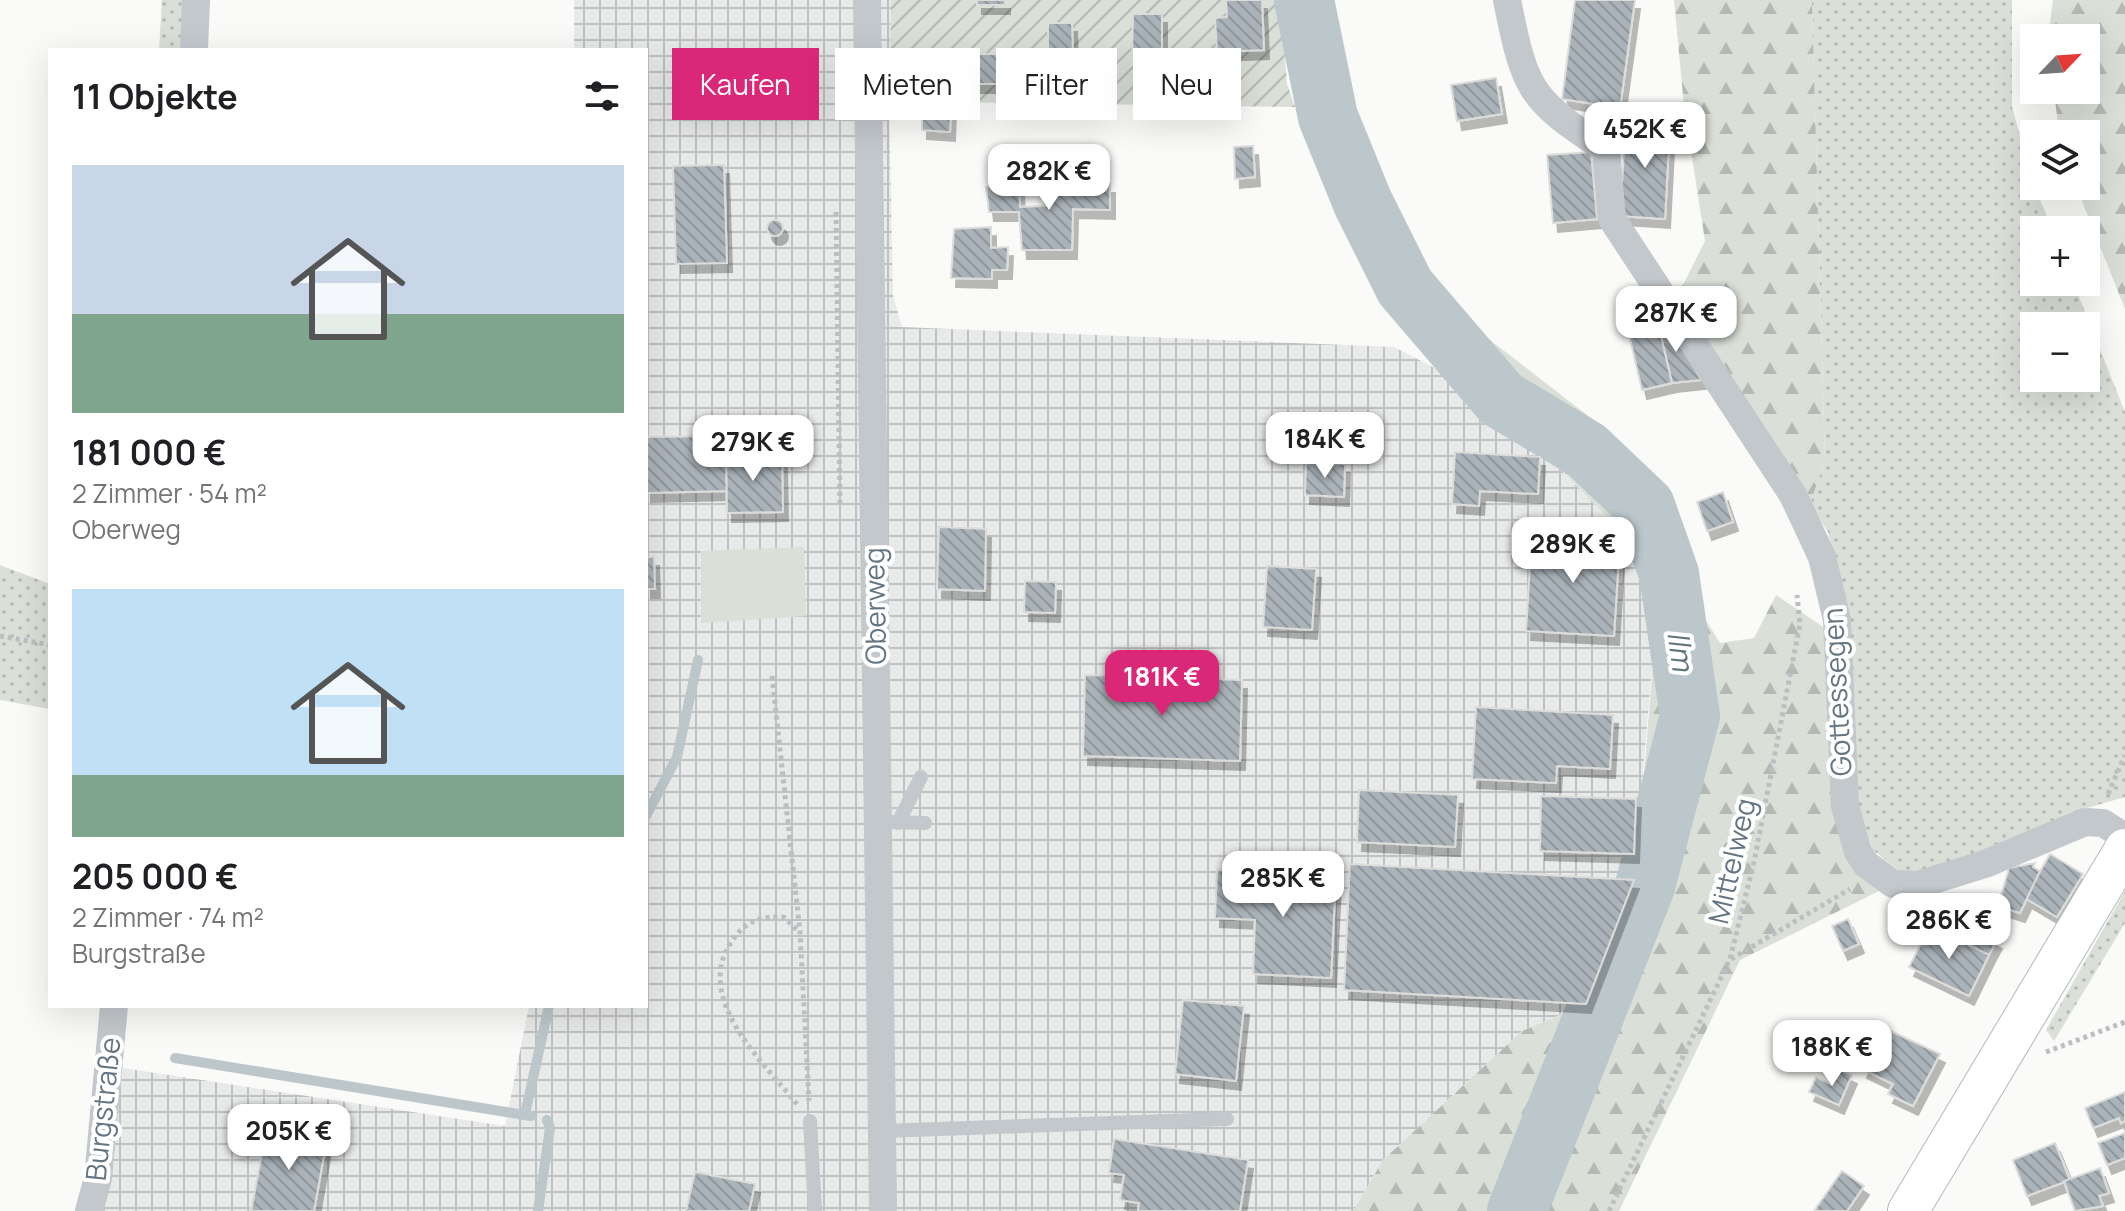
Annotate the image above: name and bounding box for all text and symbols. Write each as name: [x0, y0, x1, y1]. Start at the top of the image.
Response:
north arrow: [2020, 24, 2100, 104]
map controls: [2020, 24, 2100, 392]
chip: Kaufen: [672, 48, 819, 120]
chip: Mieten: [835, 48, 980, 120]
chip: Filter: [996, 48, 1117, 120]
chip: Neu: [1133, 48, 1241, 120]
text: 11 Objekte: [72, 73, 238, 119]
icon: filters: [580, 74, 624, 118]
pin: 452K €: [1580, 102, 1710, 170]
text: 452K €: [1602, 110, 1688, 146]
button: layers: [2020, 120, 2100, 200]
pin: 282K €: [984, 144, 1114, 212]
text: 282K €: [1006, 152, 1092, 188]
button: +: [2020, 216, 2100, 296]
icon: home: [276, 217, 420, 361]
pin: 287K €: [1611, 286, 1741, 354]
text: 287K €: [1634, 294, 1718, 330]
button: −: [2020, 312, 2100, 392]
pin: 184K €: [1260, 412, 1390, 480]
pin: 279K €: [688, 415, 818, 483]
text: 184K €: [1284, 420, 1366, 456]
text: 279K €: [711, 423, 795, 459]
text: 181 000 €: [72, 429, 227, 475]
text: 2 Zimmer · 54 m²: [72, 475, 267, 511]
text: Oberweg: [72, 511, 181, 547]
pin: 289K €: [1508, 517, 1638, 585]
text: 289K €: [1530, 525, 1616, 561]
street label: Oberweg: [854, 547, 894, 665]
street label: Gottessegen: [1813, 607, 1859, 777]
water label: Ilm: [1658, 628, 1705, 676]
icon: home: [276, 641, 420, 785]
pin: 181K €: [1097, 650, 1227, 718]
text: 181K €: [1123, 658, 1201, 694]
street label: Mittelweg: [1698, 794, 1764, 927]
pin: 285K €: [1218, 851, 1348, 919]
text: 205 000 €: [72, 853, 238, 899]
text: 285K €: [1240, 859, 1326, 895]
pin: 286K €: [1884, 893, 2014, 961]
text: 2 Zimmer · 74 m²: [72, 899, 264, 935]
text: 286K €: [1906, 901, 1992, 937]
text: Burgstraße: [72, 935, 206, 971]
pin: 188K €: [1767, 1020, 1897, 1088]
text: 188K €: [1791, 1028, 1873, 1064]
street label: Burgstraße: [76, 1035, 128, 1183]
pin: 205K €: [224, 1104, 354, 1172]
text: 205K €: [245, 1112, 333, 1148]

